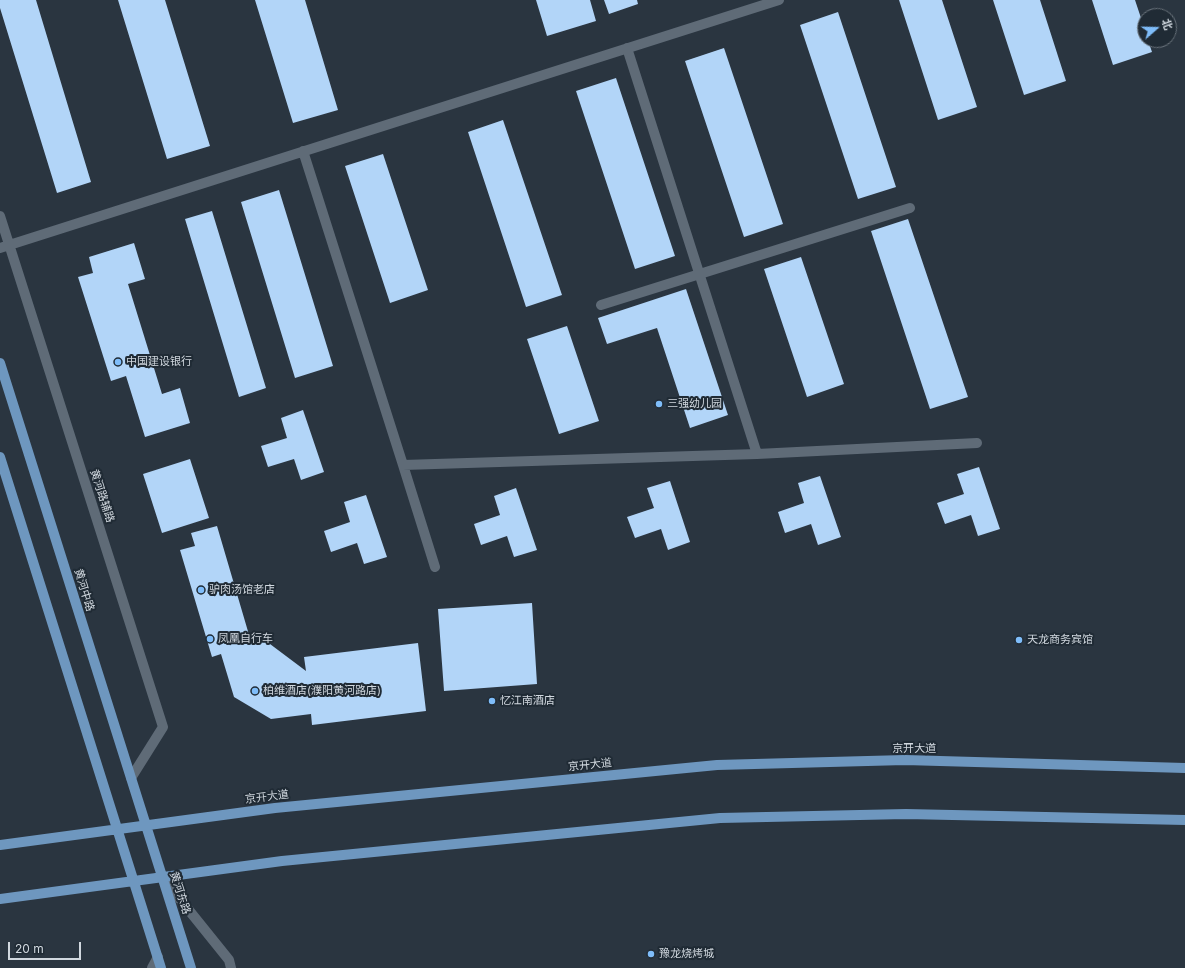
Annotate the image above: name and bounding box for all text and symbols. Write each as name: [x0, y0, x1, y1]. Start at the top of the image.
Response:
north arrow: [1137, 8, 1177, 48]
text: 北: [1159, 17, 1176, 32]
place label: 中国建设银行: [126, 355, 192, 369]
marker: 中国建设银行: [113, 357, 123, 367]
place label: 三强幼儿园: [667, 397, 722, 411]
marker: 三强幼儿园: [654, 399, 664, 409]
street label: 黄河路辅路: [87, 468, 117, 524]
street label: 黄河中路: [71, 567, 97, 613]
place label: 驴肉汤馆老店: [209, 583, 275, 597]
marker: 驴肉汤馆老店: [196, 585, 206, 595]
place label: 凤凰自行车: [218, 632, 273, 646]
place label: 天龙商务宾馆: [1027, 633, 1093, 647]
marker: 凤凰自行车: [205, 634, 215, 644]
marker: 天龙商务宾馆: [1014, 635, 1024, 645]
place label: 柏维酒店(濮阳黄河路店): [263, 684, 381, 698]
marker: 柏维酒店(濮阳黄河路店): [250, 686, 260, 696]
place label: 忆江南酒店: [500, 694, 555, 708]
marker: 忆江南酒店: [487, 696, 497, 706]
street label: 京开大道: [892, 742, 936, 756]
street label: 京开大道: [567, 756, 613, 774]
street label: 京开大道: [244, 788, 290, 806]
street label: 黄河东路: [167, 870, 193, 916]
scale bar: [10, 934, 83, 960]
text: 20 m: [15, 941, 44, 956]
place label: 豫龙烧烤城: [659, 947, 714, 961]
marker: 豫龙烧烤城: [646, 949, 656, 959]

